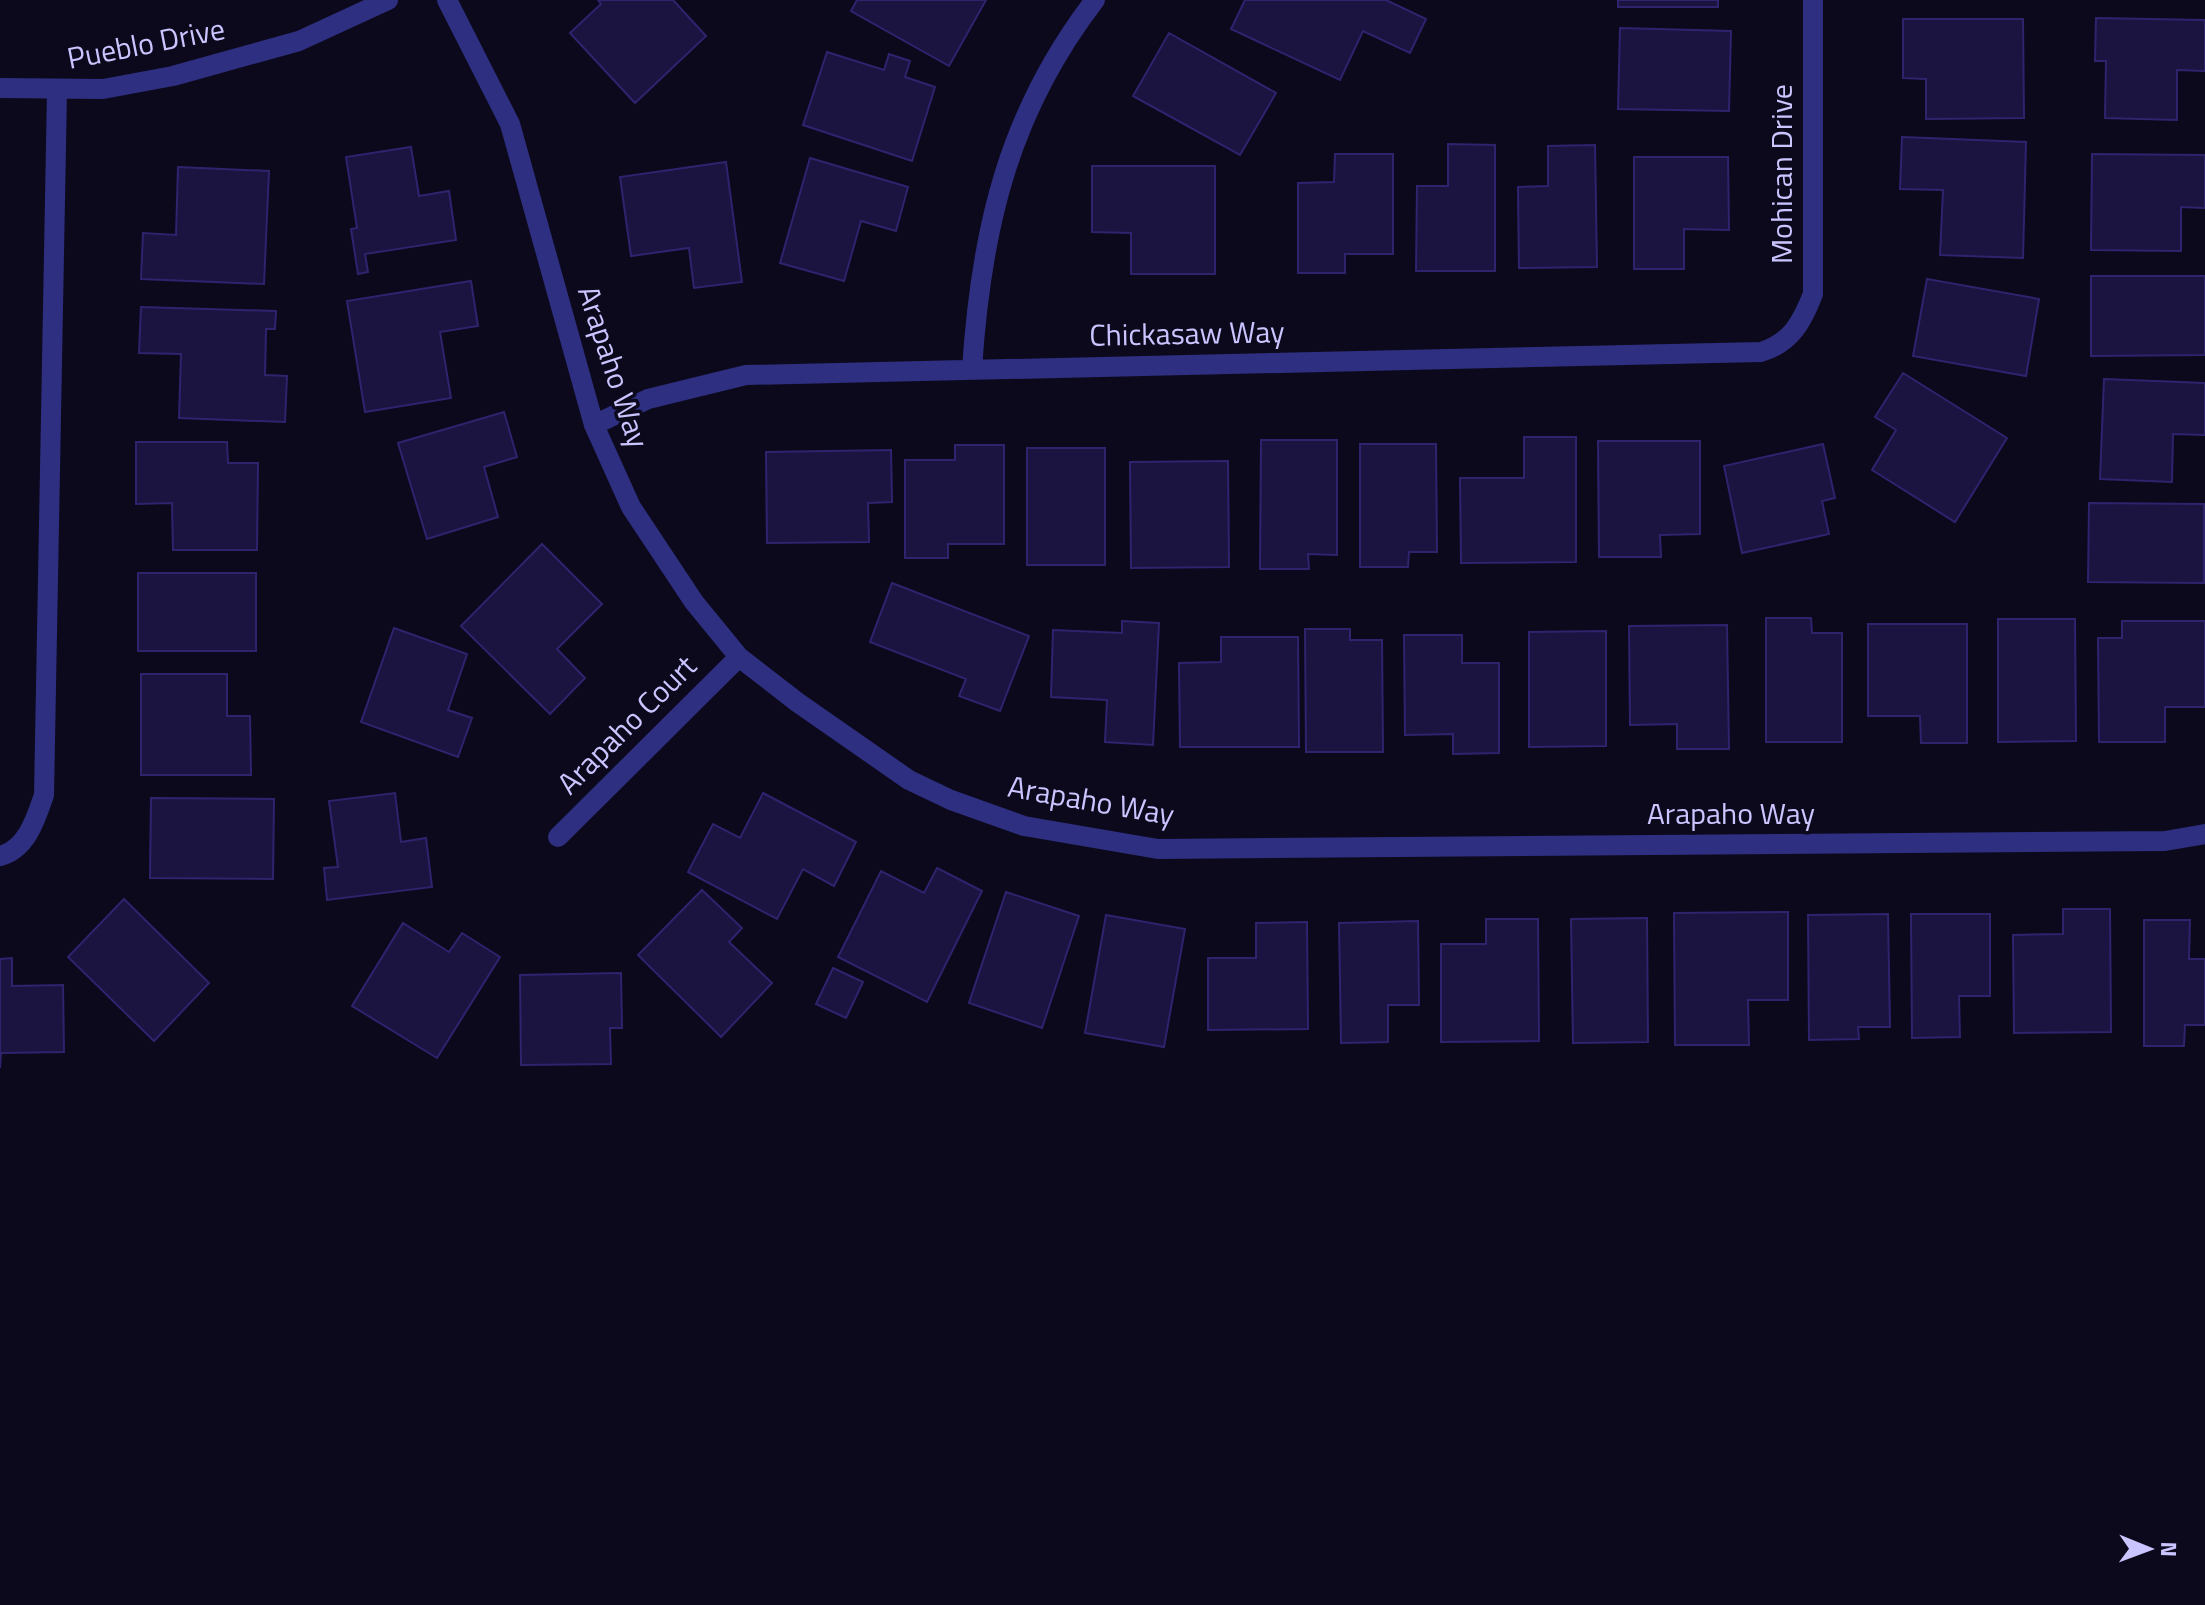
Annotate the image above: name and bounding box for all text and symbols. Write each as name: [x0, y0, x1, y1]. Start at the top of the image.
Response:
street label: Pueblo Drive: [63, 5, 229, 81]
street label: Mohican Drive: [1758, 84, 1804, 264]
street label: Arapaho Way: [566, 280, 662, 454]
street label: Chickasaw Way: [1089, 308, 1285, 358]
street label: Arapaho Court: [546, 644, 707, 805]
street label: Arapaho Way: [1004, 763, 1178, 837]
street label: Arapaho Way: [1647, 790, 1815, 836]
north arrow: [2109, 1509, 2189, 1589]
text: N: [2152, 1541, 2186, 1557]

